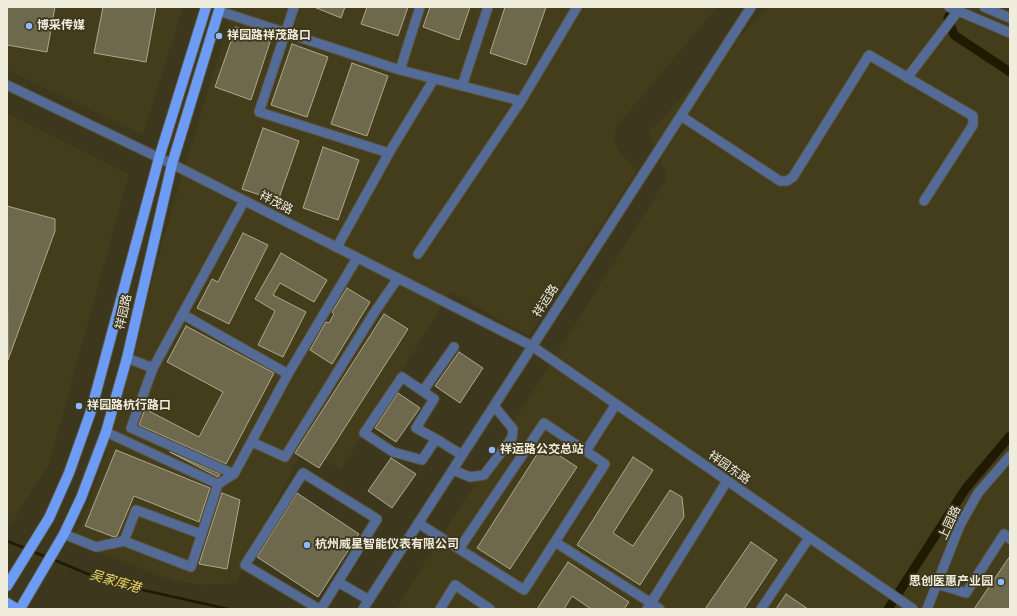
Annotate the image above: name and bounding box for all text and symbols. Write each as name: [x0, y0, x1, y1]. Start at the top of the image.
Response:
place label: 博采传媒: [37, 19, 85, 33]
marker: 博采传媒: [24, 21, 34, 31]
place label: 祥园路祥茂路口: [227, 29, 311, 43]
marker: 祥园路祥茂路口: [214, 31, 224, 41]
street label: 祥茂路: [257, 188, 295, 218]
street label: 祥运路: [530, 282, 562, 320]
street label: 祥园路: [113, 293, 135, 331]
place label: 祥园路杭行路口: [87, 399, 171, 413]
marker: 祥园路杭行路口: [74, 401, 84, 411]
place label: 祥运路公交总站: [500, 443, 584, 457]
marker: 祥运路公交总站: [487, 445, 497, 455]
street label: 祥园东路: [705, 448, 753, 488]
street label: 上园路: [936, 504, 964, 542]
place label: 杭州威星智能仪表有限公司: [315, 538, 459, 552]
marker: 杭州威星智能仪表有限公司: [302, 540, 312, 550]
water label: 吴家库港: [88, 567, 142, 597]
place label: 思创医惠产业园: [909, 575, 993, 589]
marker: 思创医惠产业园: [996, 577, 1006, 587]

